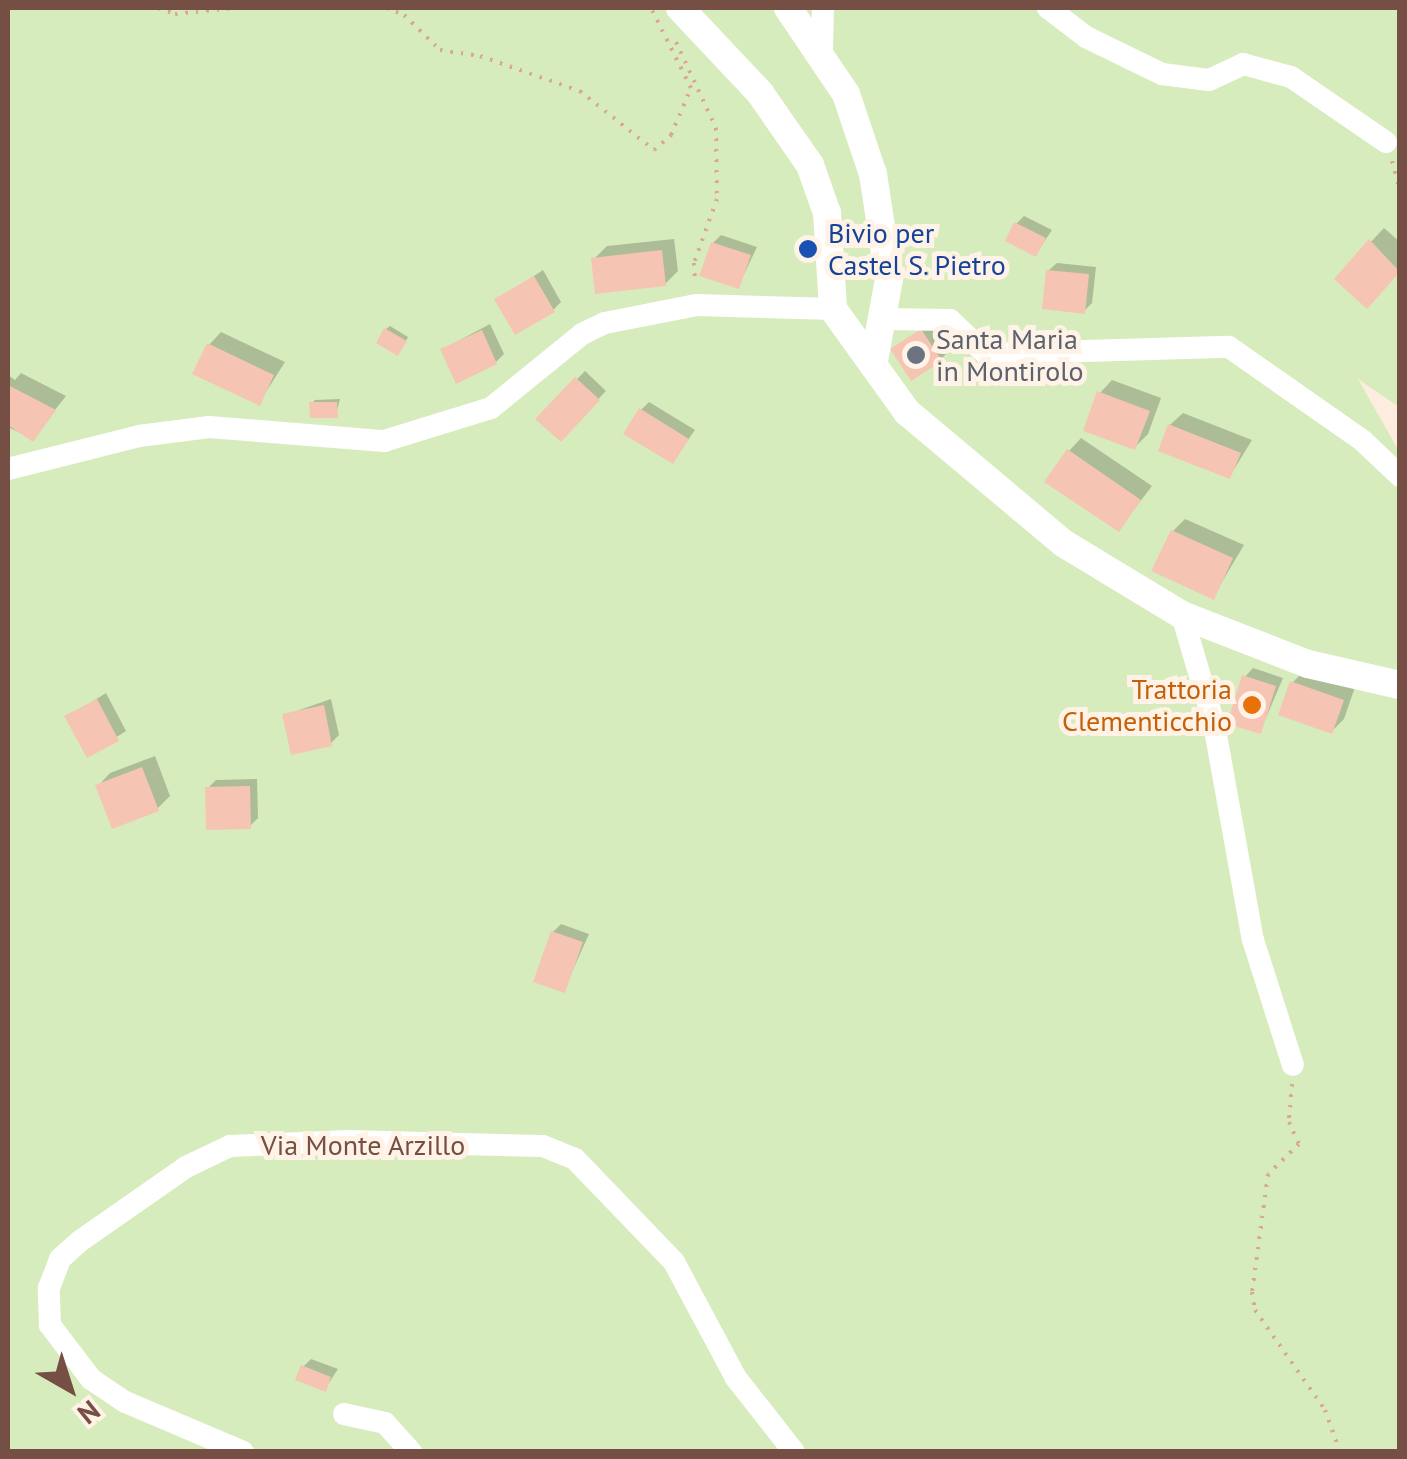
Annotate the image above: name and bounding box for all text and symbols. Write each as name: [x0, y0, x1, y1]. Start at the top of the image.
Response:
place label: Bivio per Castel S. Pietro: [828, 216, 1008, 282]
marker: Bivio per Castel S. Pietro: [797, 238, 819, 260]
place label: Santa Maria in Montirolo: [936, 322, 1083, 388]
marker: Santa Maria in Montirolo: [905, 344, 927, 366]
place label: Trattoria Clementicchio: [1062, 672, 1232, 738]
marker: Trattoria Clementicchio: [1241, 694, 1263, 716]
street label: Via Monte Arzillo: [260, 1128, 466, 1162]
north arrow: [20, 1339, 120, 1439]
text: N: [70, 1393, 108, 1433]

